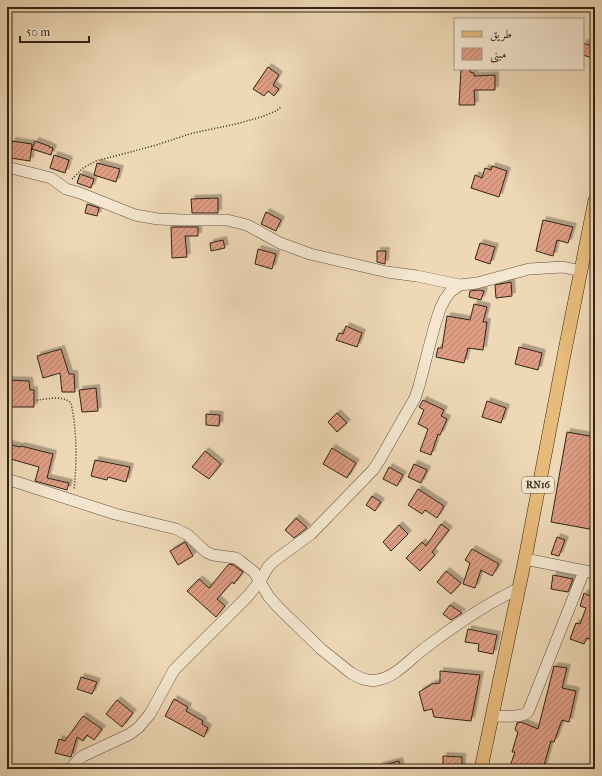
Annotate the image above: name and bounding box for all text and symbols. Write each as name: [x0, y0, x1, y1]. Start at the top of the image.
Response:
scale bar: [20, 18, 89, 44]
legend: [454, 18, 584, 70]
text: 50 m: [26, 25, 50, 39]
text: طريق: [490, 27, 512, 42]
text: مبنى: [490, 47, 506, 63]
road number: RN16: [522, 477, 554, 493]

